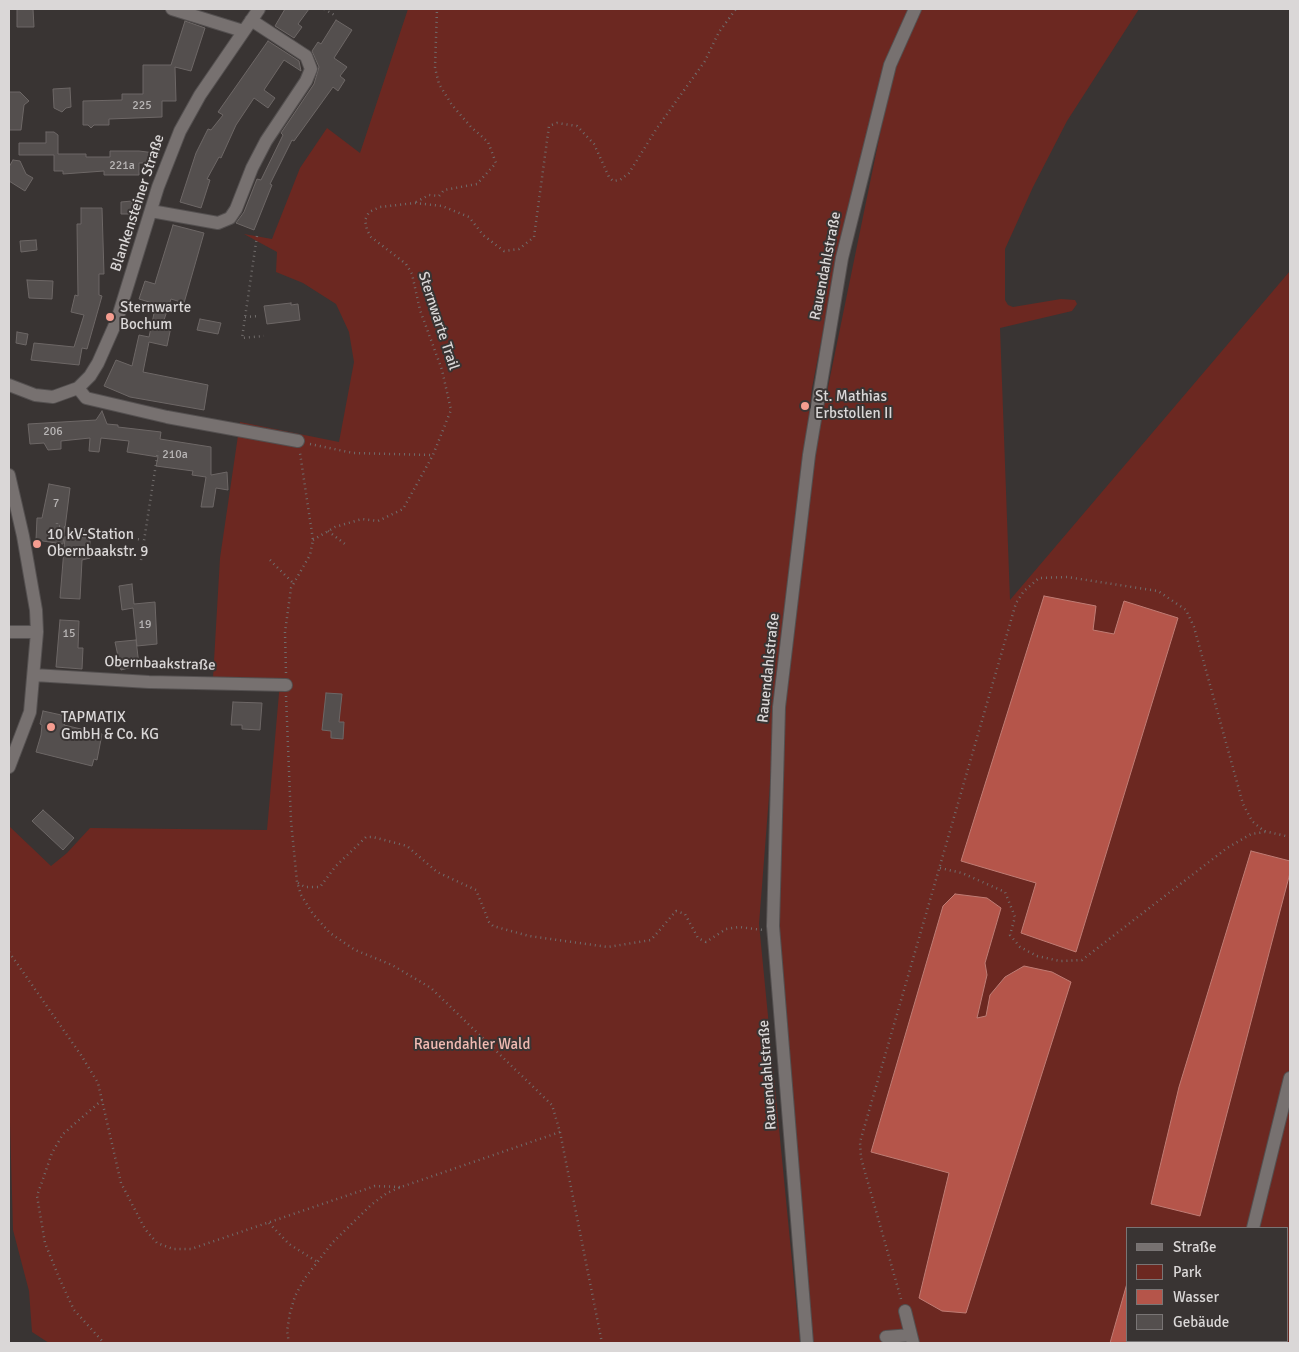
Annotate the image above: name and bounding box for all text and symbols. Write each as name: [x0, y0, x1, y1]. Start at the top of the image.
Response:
house number: 225: [132, 99, 152, 113]
street label: Blankensteiner Straße: [107, 132, 169, 274]
house number: 221a: [109, 159, 135, 173]
street label: Rauendahlstraße: [807, 210, 845, 322]
street label: Sternwarte Trail: [414, 269, 462, 373]
place label: Sternwarte Bochum: [120, 299, 191, 334]
marker: Sternwarte Bochum: [104, 311, 116, 323]
place label: St. Mathias Erbstollen II: [815, 388, 893, 423]
marker: St. Mathias Erbstollen II: [799, 400, 811, 412]
house number: 206: [43, 425, 63, 439]
house number: 210a: [162, 448, 188, 462]
house number: 7: [53, 497, 59, 511]
place label: 10 kV-Station Obernbaakstr. 9: [47, 526, 148, 561]
marker: 10 kV-Station Obernbaakstr. 9: [31, 538, 43, 550]
street label: Rauendahlstraße: [754, 612, 784, 724]
house number: 19: [139, 618, 151, 632]
house number: 15: [63, 627, 75, 641]
street label: Obernbaakstraße: [104, 653, 216, 675]
place label: TAPMATIX GmbH & Co. KG: [61, 709, 159, 744]
marker: TAPMATIX GmbH & Co. KG: [45, 721, 57, 733]
street label: Rauendahlstraße: [755, 1019, 781, 1131]
park label: Rauendahler Wald: [414, 1036, 530, 1054]
legend: [1126, 1227, 1289, 1342]
text: Straße: [1173, 1238, 1217, 1256]
text: Park: [1173, 1263, 1202, 1281]
text: Wasser: [1173, 1288, 1219, 1306]
text: Gebäude: [1173, 1313, 1229, 1331]

